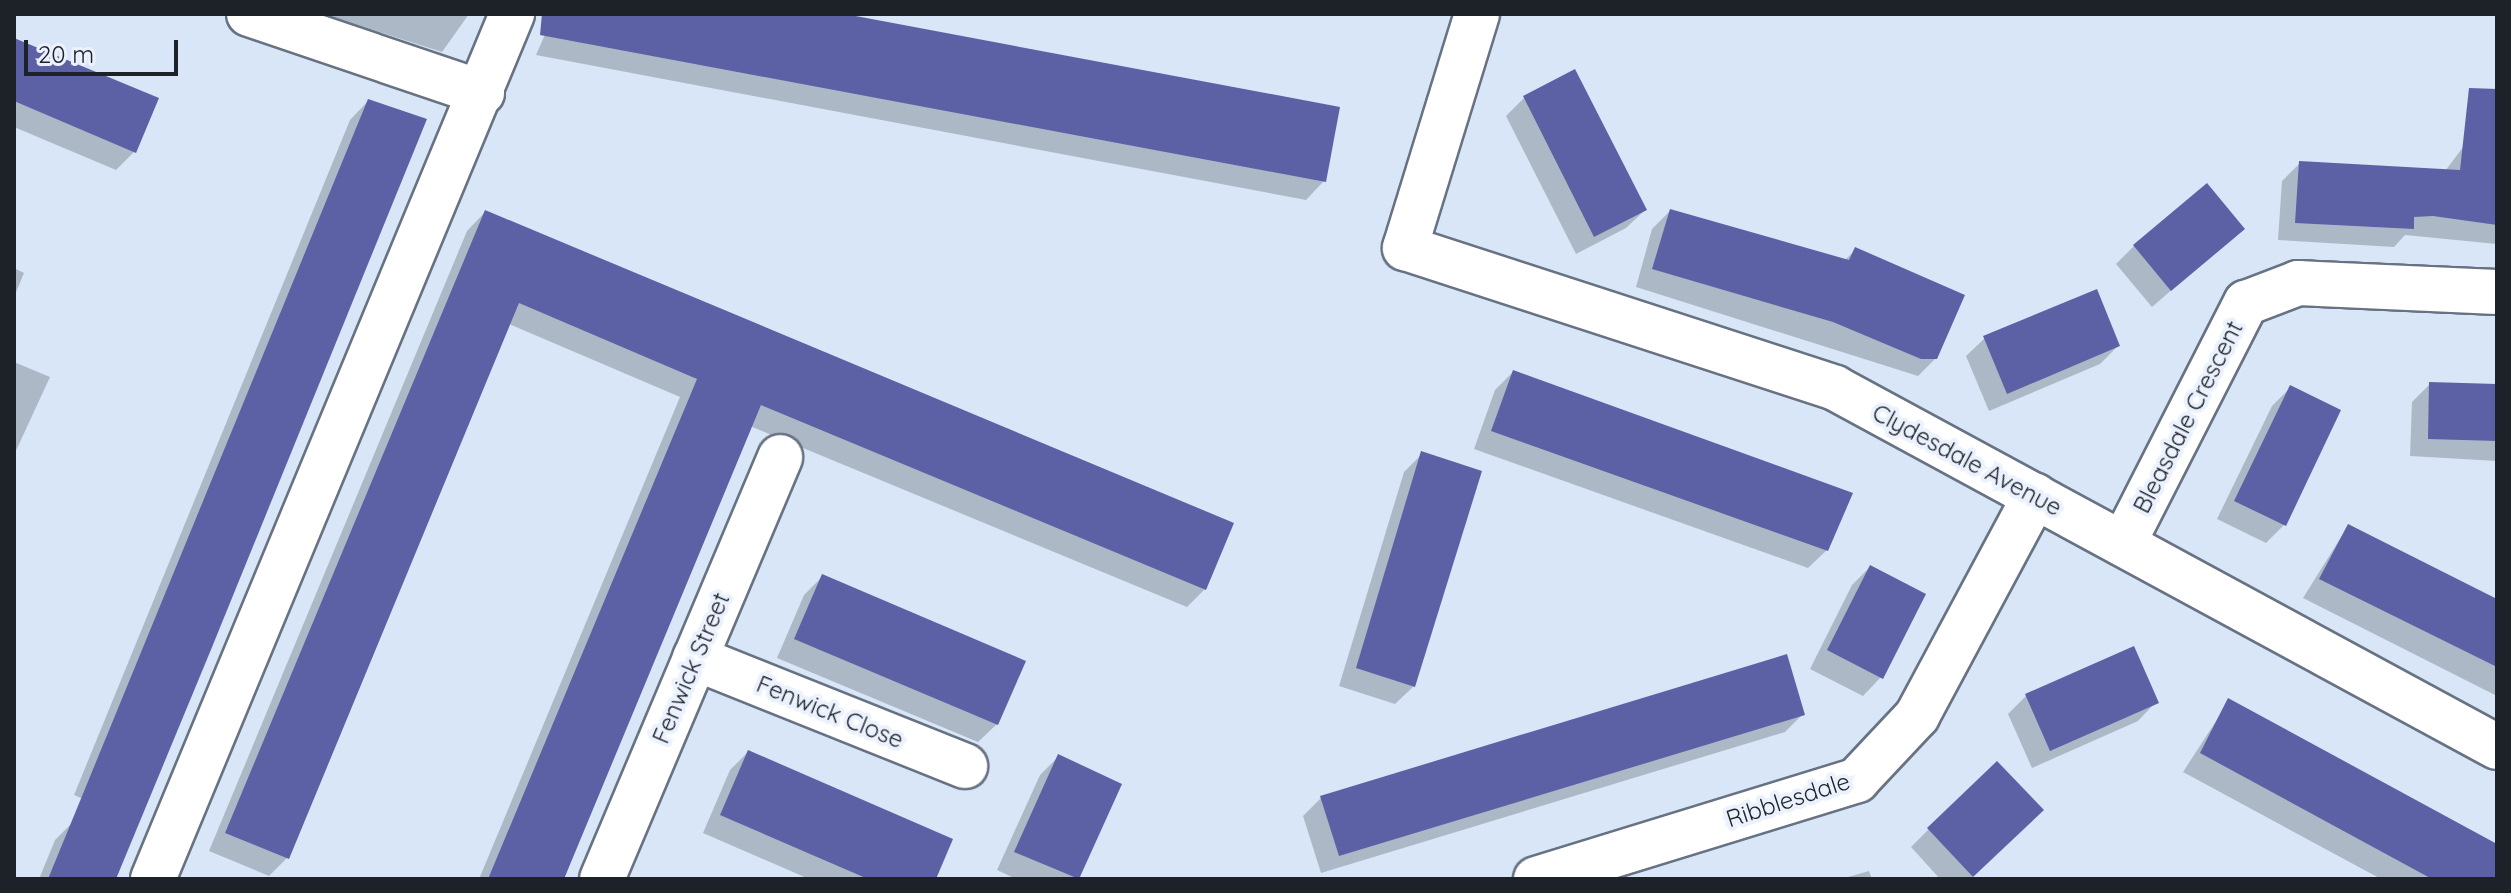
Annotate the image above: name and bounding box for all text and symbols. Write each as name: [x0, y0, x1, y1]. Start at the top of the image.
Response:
scale bar: [28, 24, 182, 74]
text: 20 m: [38, 39, 94, 69]
street label: Bleasdale Crescent: [2127, 316, 2249, 518]
street label: Clydesdale Avenue: [1867, 398, 2067, 522]
street label: Fenwick Street: [646, 588, 736, 748]
street label: Fenwick Close: [752, 669, 908, 755]
street label: Ribblesdale: [1723, 766, 1853, 834]

